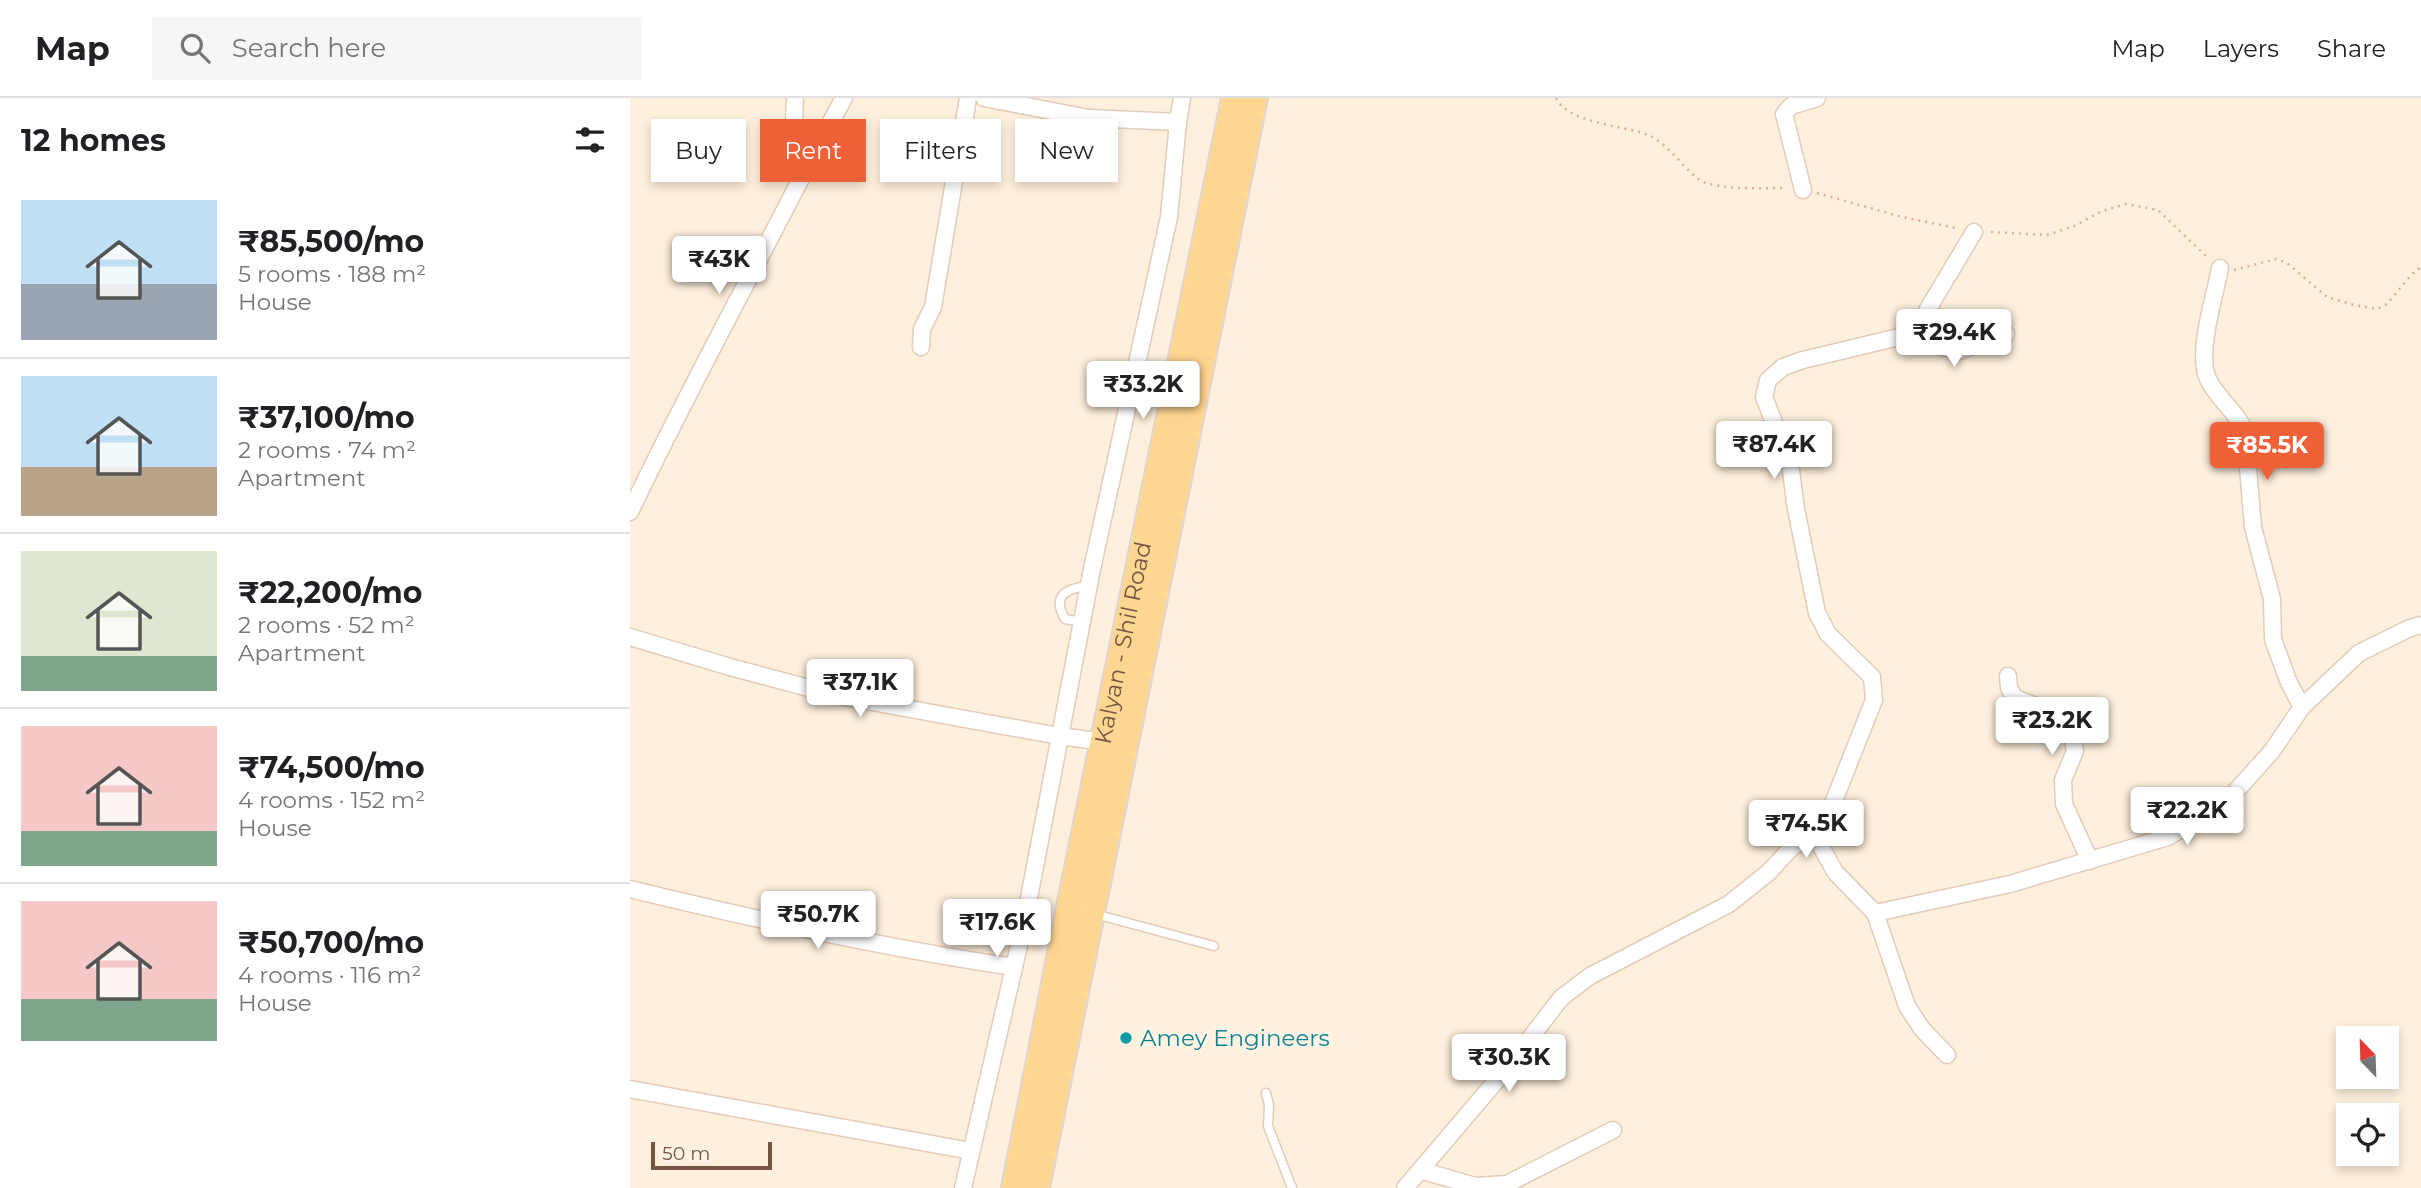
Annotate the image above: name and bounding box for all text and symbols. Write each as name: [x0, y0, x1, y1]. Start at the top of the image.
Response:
search box: [152, 17, 642, 80]
text: Map: [35, 28, 110, 68]
icon: search: [176, 29, 214, 67]
text: Search here: [232, 32, 386, 64]
text: Map: [2111, 34, 2165, 63]
text: Layers: [2203, 34, 2279, 63]
text: Share: [2317, 34, 2386, 63]
chip: Buy: [651, 119, 746, 182]
chip: Rent: [760, 119, 866, 182]
chip: Filters: [880, 119, 1001, 182]
chip: New: [1015, 119, 1118, 182]
icon: filters: [571, 121, 609, 159]
text: 12 homes: [21, 122, 166, 159]
text: ₹85,500/mo: [238, 223, 424, 260]
icon: home: [77, 228, 161, 312]
pin: ₹43K: [678, 236, 760, 296]
text: ₹43K: [688, 245, 750, 273]
text: 5 rooms · 188 m²: [238, 260, 426, 288]
text: House: [238, 288, 312, 316]
pin: ₹29.4K: [1897, 310, 2011, 369]
text: ₹29.4K: [1912, 318, 1996, 346]
pin: ₹33.2K: [1086, 362, 1200, 421]
text: ₹33.2K: [1103, 370, 1183, 398]
text: ₹37,100/mo: [238, 399, 415, 436]
icon: home: [77, 404, 161, 488]
pin: ₹87.4K: [1717, 422, 1831, 481]
pin: ₹85.5K: [2210, 422, 2324, 482]
text: ₹87.4K: [1732, 430, 1816, 458]
text: ₹85.5K: [2226, 431, 2308, 459]
text: 2 rooms · 74 m²: [238, 436, 416, 464]
text: Apartment: [238, 464, 366, 492]
street label: Kalyan - Shil Road: [1089, 539, 1157, 747]
text: ₹22,200/mo: [238, 574, 423, 611]
icon: home: [77, 579, 161, 663]
text: 2 rooms · 52 m²: [238, 611, 415, 639]
text: Apartment: [238, 639, 366, 667]
pin: ₹37.1K: [803, 660, 917, 719]
text: ₹37.1K: [823, 668, 897, 696]
pin: ₹23.2K: [1995, 698, 2109, 757]
text: ₹23.2K: [2012, 706, 2092, 734]
text: ₹74,500/mo: [238, 749, 425, 786]
icon: home: [77, 754, 161, 838]
text: 4 rooms · 152 m²: [238, 786, 425, 814]
pin: ₹22.2K: [2130, 788, 2244, 847]
text: ₹22.2K: [2147, 796, 2227, 824]
pin: ₹74.5K: [1749, 800, 1863, 860]
text: ₹74.5K: [1765, 809, 1847, 837]
text: House: [238, 814, 312, 842]
pin: ₹50.7K: [761, 892, 875, 951]
text: ₹50.7K: [777, 900, 859, 928]
pin: ₹17.6K: [940, 900, 1054, 959]
text: ₹17.6K: [959, 908, 1035, 936]
text: ₹50,700/mo: [238, 924, 424, 961]
icon: home: [77, 929, 161, 1013]
text: 4 rooms · 116 m²: [238, 961, 421, 989]
text: House: [238, 989, 312, 1017]
place label: Amey Engineers: [1140, 1024, 1330, 1052]
north arrow: [2336, 1026, 2399, 1088]
map controls: [2336, 1026, 2399, 1166]
marker: Amey Engineers: [1118, 1030, 1134, 1046]
pin: ₹30.3K: [1452, 1034, 1566, 1094]
text: ₹30.3K: [1468, 1043, 1550, 1071]
button: locate: [2336, 1103, 2399, 1166]
scale bar: [651, 1139, 772, 1171]
text: 50 m: [662, 1142, 710, 1165]

